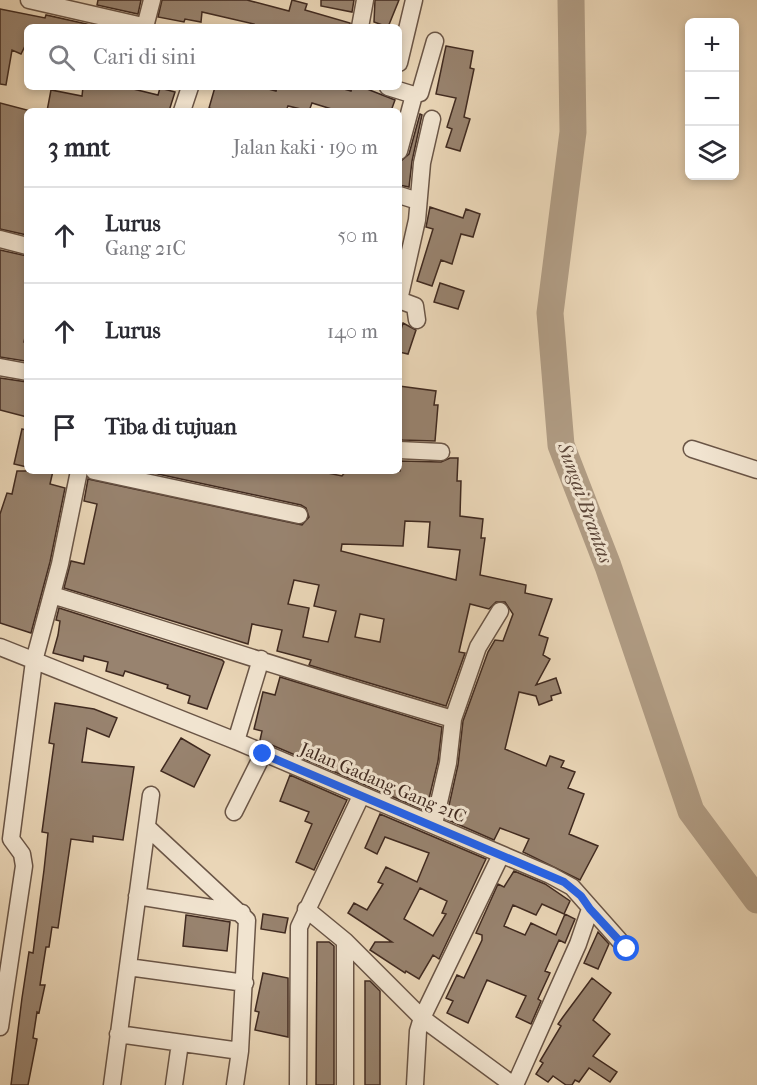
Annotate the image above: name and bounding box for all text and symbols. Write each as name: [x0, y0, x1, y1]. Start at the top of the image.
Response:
map controls: [685, 18, 739, 180]
button: +: [685, 18, 739, 72]
search box: [24, 24, 402, 90]
icon: search: [45, 41, 78, 74]
text: Cari di sini: [93, 44, 196, 70]
button: −: [685, 72, 739, 126]
button: layers: [685, 126, 739, 180]
text: 3 mnt: [48, 132, 110, 163]
text: Jalan kaki · 190 m: [233, 136, 378, 159]
text: Lurus: [105, 211, 161, 237]
icon: ahead: [48, 219, 81, 252]
text: 50 m: [337, 224, 378, 247]
text: Gang 21C: [105, 237, 186, 260]
icon: ahead: [48, 315, 81, 348]
text: Lurus: [105, 318, 161, 344]
text: 140 m: [327, 320, 378, 343]
icon: arrive: [48, 411, 81, 444]
text: Tiba di tujuan: [105, 414, 237, 440]
water label: Sungai Brantas: [552, 439, 618, 567]
street label: Jalan Gadang Gang 21C: [295, 738, 469, 827]
route end: [249, 740, 275, 766]
route start: [613, 935, 639, 961]

